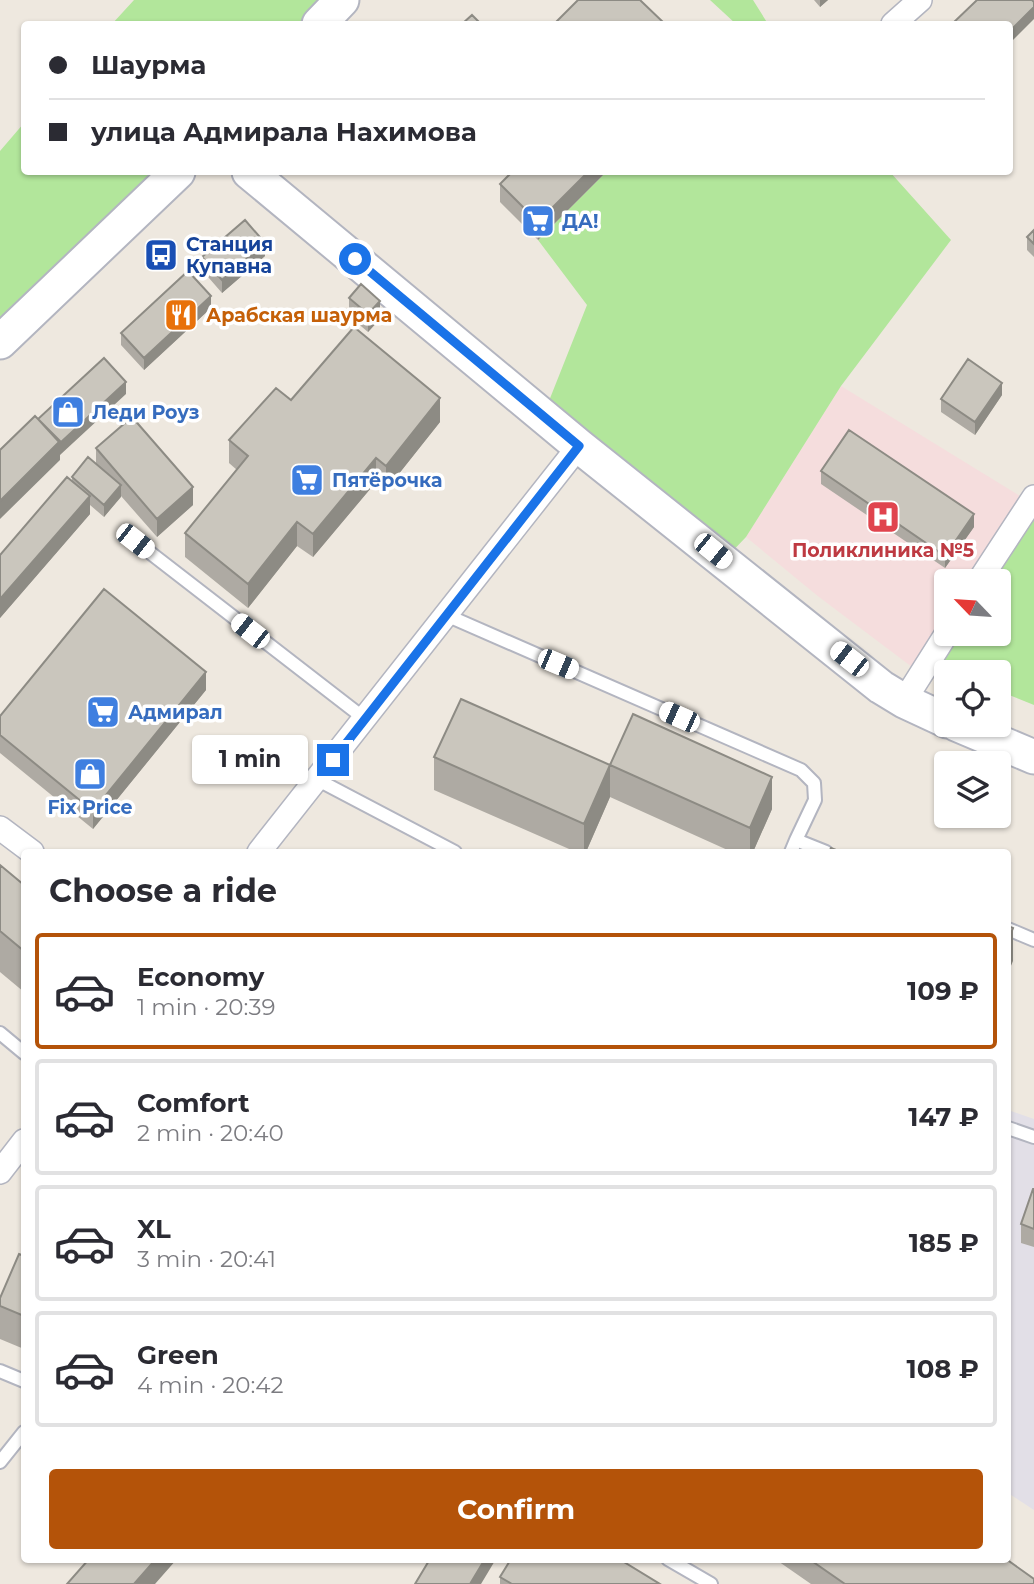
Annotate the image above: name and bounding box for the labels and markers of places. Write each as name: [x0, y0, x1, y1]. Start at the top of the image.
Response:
supermarket icon: ДА!: [519, 202, 557, 240]
place label: ДА!: [562, 210, 599, 233]
place label: Станция Купавна: [186, 233, 273, 278]
bus stop icon: Станция Купавна: [142, 236, 180, 274]
restaurant icon: Арабская шаурма: [162, 296, 200, 334]
place label: Арабская шаурма: [206, 304, 392, 327]
shop icon: Леди Роуз: [49, 393, 87, 431]
place label: Леди Роуз: [92, 401, 200, 424]
supermarket icon: Пятёрочка: [288, 461, 326, 499]
place label: Пятёрочка: [332, 469, 442, 492]
hospital icon: Поликлиника №5: [864, 498, 902, 536]
place label: Поликлиника №5: [792, 539, 974, 562]
supermarket icon: Адмирал: [84, 693, 122, 731]
place label: Адмирал: [128, 701, 223, 724]
shop icon: Fix Price: [71, 755, 109, 793]
place label: Fix Price: [47, 796, 133, 819]

